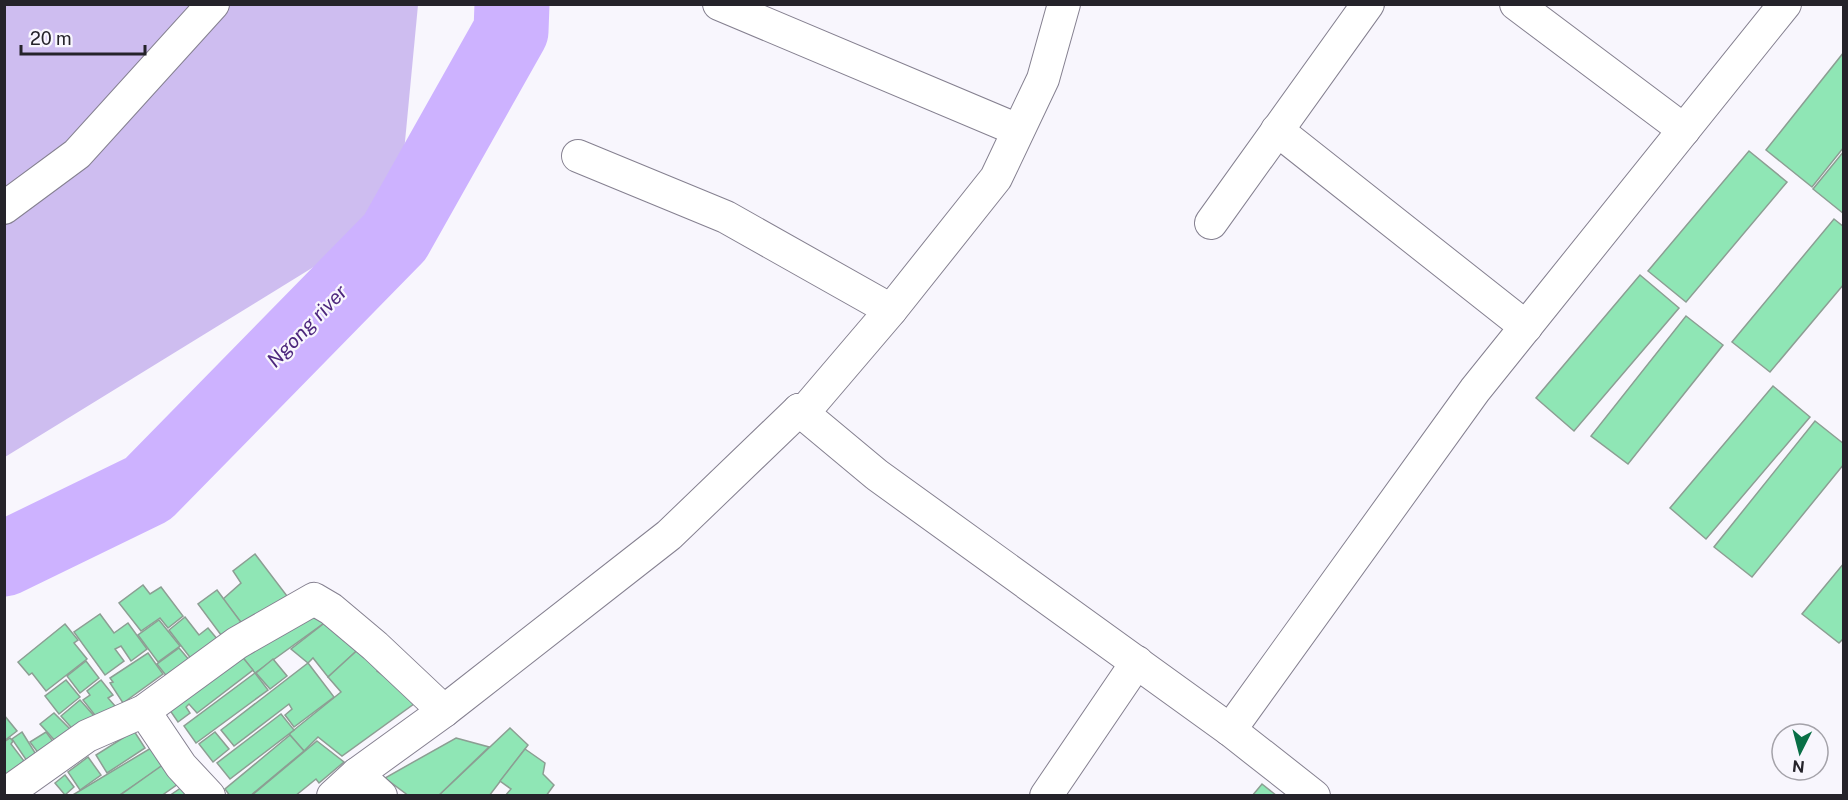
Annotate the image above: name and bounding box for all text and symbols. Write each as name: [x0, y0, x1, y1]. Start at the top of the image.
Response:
scale bar: [21, 18, 146, 56]
text: 20 m: [30, 28, 72, 49]
water label: Ngong river: [262, 280, 352, 372]
north arrow: [1770, 722, 1830, 782]
text: N: [1791, 756, 1806, 777]

